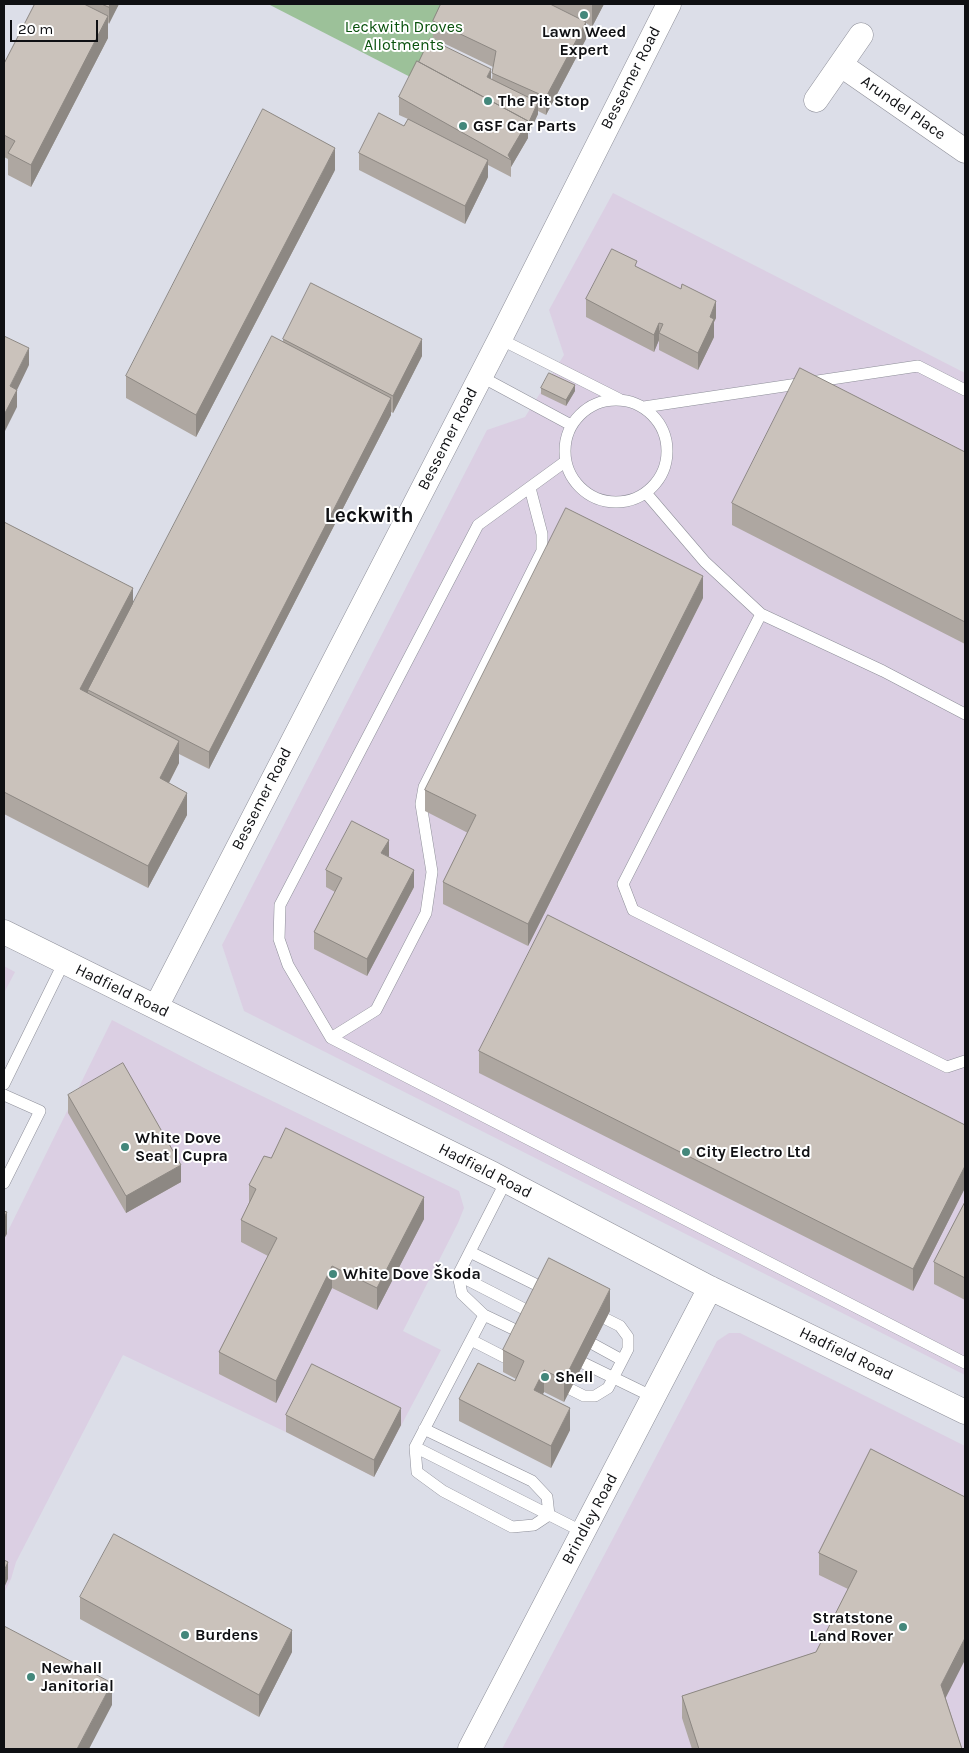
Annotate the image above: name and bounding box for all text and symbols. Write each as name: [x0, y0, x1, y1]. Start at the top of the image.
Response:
marker: Lawn Weed Expert: [578, 9, 590, 21]
scale bar: [12, 10, 100, 42]
park label: Leckwith Droves Allotments: [345, 17, 463, 55]
text: 20 m: [18, 20, 53, 38]
place label: Lawn Weed Expert: [542, 22, 626, 60]
street label: Bessemer Road: [597, 23, 665, 133]
street label: Arundel Place: [857, 72, 949, 144]
place label: The Pit Stop: [498, 91, 589, 111]
marker: The Pit Stop: [482, 95, 494, 107]
place label: GSF Car Parts: [473, 116, 576, 136]
marker: GSF Car Parts: [457, 120, 469, 132]
street label: Bessemer Road: [414, 384, 482, 494]
district label: Leckwith: [324, 503, 414, 529]
street label: Bessemer Road: [228, 744, 296, 854]
street label: Hadfield Road: [72, 960, 172, 1022]
place label: White Dove Seat | Cupra: [135, 1128, 228, 1166]
street label: Hadfield Road: [435, 1139, 535, 1203]
marker: White Dove Seat | Cupra: [119, 1141, 131, 1153]
place label: City Electro Ltd: [696, 1142, 811, 1162]
marker: City Electro Ltd: [680, 1146, 692, 1158]
place label: White Dove Škoda: [343, 1264, 481, 1284]
marker: White Dove Škoda: [327, 1268, 339, 1280]
street label: Hadfield Road: [796, 1323, 896, 1385]
place label: Shell: [555, 1367, 593, 1387]
marker: Shell: [539, 1371, 551, 1383]
street label: Brindley Road: [558, 1470, 622, 1568]
place label: Stratstone Land Rover: [809, 1608, 893, 1646]
marker: Stratstone Land Rover: [897, 1621, 909, 1633]
place label: Burdens: [195, 1625, 258, 1645]
marker: Burdens: [179, 1629, 191, 1641]
place label: Newhall Janitorial: [41, 1658, 114, 1696]
marker: Newhall Janitorial: [25, 1671, 37, 1683]

